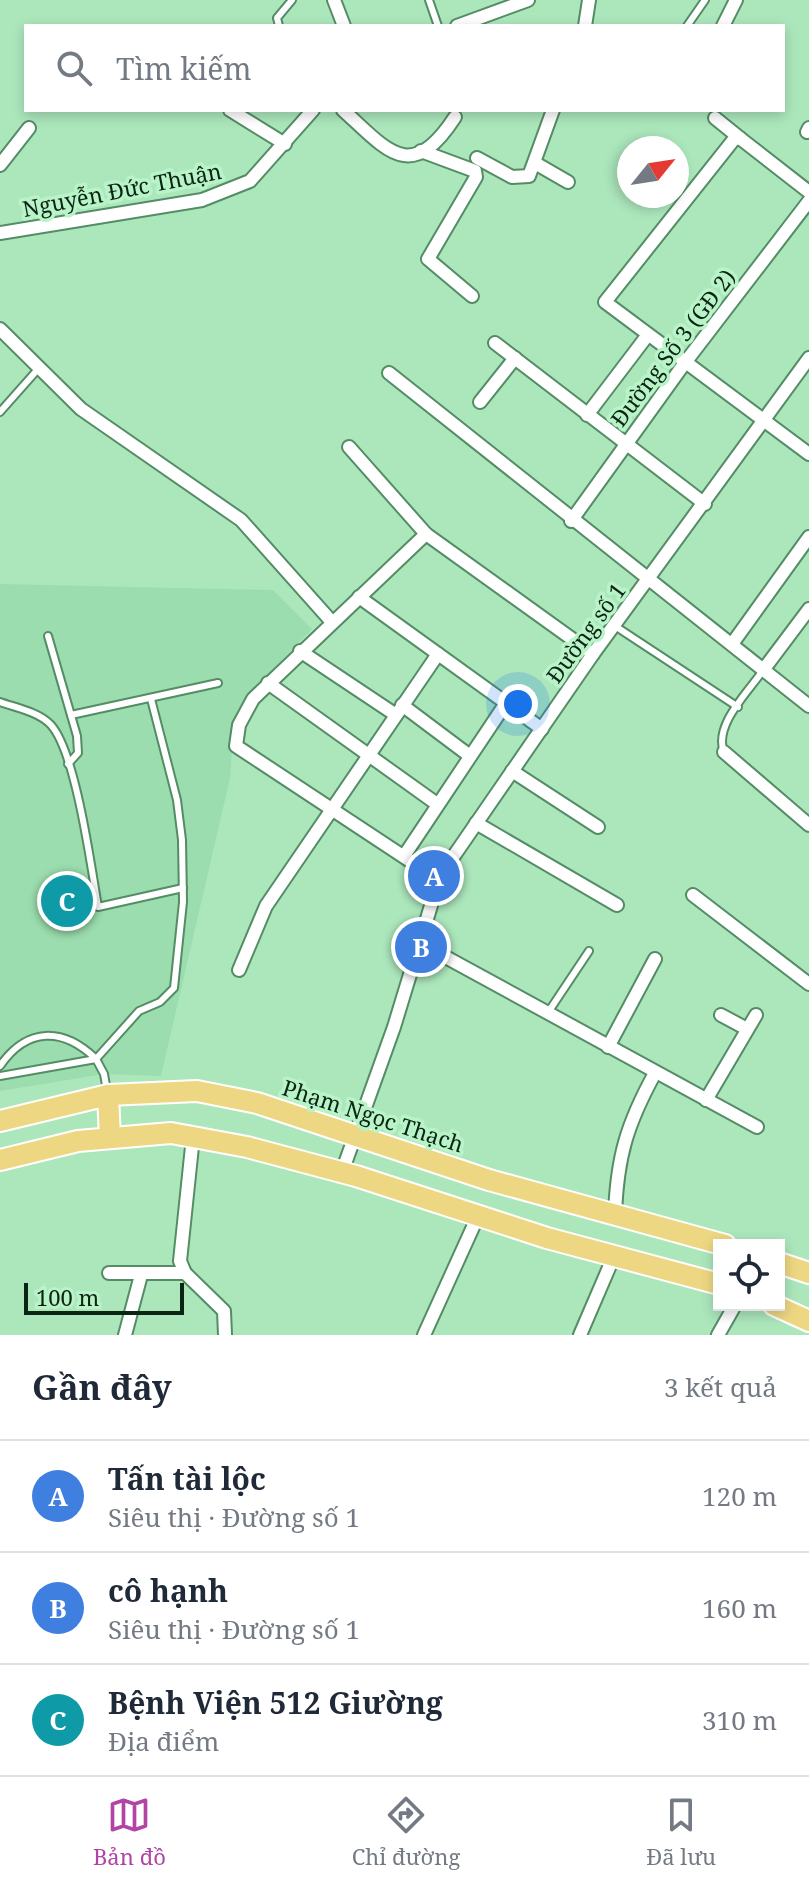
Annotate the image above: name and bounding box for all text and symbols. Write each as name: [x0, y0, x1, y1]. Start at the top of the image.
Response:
search box: [24, 24, 785, 112]
icon: search: [52, 46, 96, 90]
text: Tìm kiếm: [116, 48, 252, 89]
north arrow: [617, 136, 689, 208]
street label: Nguyễn Đức Thuận: [20, 155, 224, 223]
street label: Đường Số 3 (GĐ 2): [603, 263, 741, 432]
street label: Đường số 1: [539, 576, 632, 689]
your location: [498, 684, 538, 724]
pin: A: [408, 846, 460, 906]
pin: C: [41, 871, 93, 931]
pin: B: [395, 917, 447, 977]
street label: Phạm Ngọc Thạch: [279, 1072, 468, 1158]
map controls: [713, 1239, 785, 1311]
button: locate: [713, 1239, 785, 1311]
scale bar: [24, 1279, 184, 1315]
text: 100 m: [36, 1282, 99, 1312]
text: Gần đây: [32, 1364, 172, 1410]
text: 3 kết quả: [664, 1369, 777, 1405]
text: Tấn tài lộc: [108, 1458, 266, 1499]
text: A: [48, 1478, 68, 1514]
text: 120 m: [702, 1478, 777, 1514]
text: Siêu thị · Đường số 1: [108, 1499, 360, 1535]
text: cô hạnh: [108, 1570, 228, 1611]
text: B: [49, 1590, 67, 1626]
text: 160 m: [702, 1590, 777, 1626]
text: Siêu thị · Đường số 1: [108, 1611, 360, 1647]
text: Bệnh Viện 512 Giường: [108, 1682, 443, 1723]
text: C: [49, 1702, 67, 1738]
text: 310 m: [702, 1702, 777, 1738]
text: Địa điểm: [108, 1723, 219, 1759]
tab: Bản đồ: [93, 1793, 166, 1871]
tab: Chỉ đường: [352, 1793, 460, 1871]
tab: Đã lưu: [646, 1793, 716, 1871]

